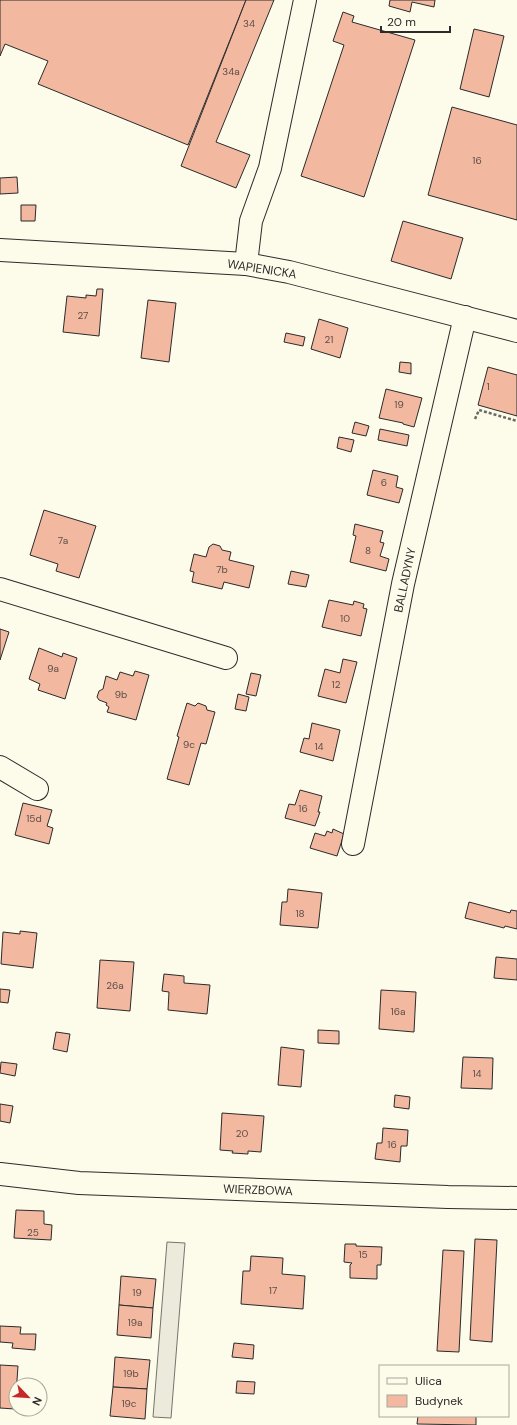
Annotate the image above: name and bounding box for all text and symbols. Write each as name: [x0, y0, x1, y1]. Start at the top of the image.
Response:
scale bar: [381, 8, 450, 34]
text: 20 m: [387, 14, 416, 30]
house number: 34: [243, 17, 255, 30]
house number: 34a: [222, 65, 240, 78]
house number: 16: [472, 154, 482, 167]
street label: WAPIENICKA: [226, 256, 298, 282]
house number: 27: [78, 309, 88, 322]
house number: 21: [325, 333, 333, 346]
house number: 1: [486, 380, 490, 393]
house number: 19: [394, 398, 404, 411]
house number: 6: [381, 476, 387, 489]
house number: 7a: [58, 534, 68, 547]
house number: 8: [365, 544, 371, 557]
street label: BALLADYNY: [390, 546, 420, 614]
house number: 7b: [216, 563, 228, 576]
house number: 10: [340, 612, 350, 625]
house number: 9a: [47, 662, 59, 675]
house number: 12: [332, 678, 341, 691]
house number: 9b: [115, 688, 127, 701]
house number: 9c: [183, 738, 195, 751]
house number: 14: [314, 740, 324, 753]
house number: 16: [298, 802, 308, 815]
house number: 15d: [26, 812, 42, 825]
house number: 18: [295, 907, 305, 920]
house number: 26a: [106, 979, 124, 992]
house number: 16a: [391, 1005, 405, 1018]
house number: 14: [472, 1067, 482, 1080]
house number: 20: [236, 1127, 248, 1140]
house number: 16: [387, 1138, 397, 1151]
street label: WIERZBOWA: [223, 1181, 293, 1199]
house number: 25: [27, 1226, 39, 1239]
house number: 15: [358, 1248, 368, 1261]
house number: 17: [269, 1284, 277, 1297]
house number: 19: [132, 1286, 142, 1299]
house number: 19a: [128, 1316, 142, 1329]
legend: [379, 1365, 509, 1417]
house number: 19b: [123, 1367, 139, 1380]
text: Ulica: [415, 1373, 442, 1389]
north arrow: [8, 1377, 48, 1417]
text: Budynek: [415, 1393, 463, 1409]
text: N: [29, 1395, 45, 1408]
house number: 19c: [121, 1397, 137, 1410]

